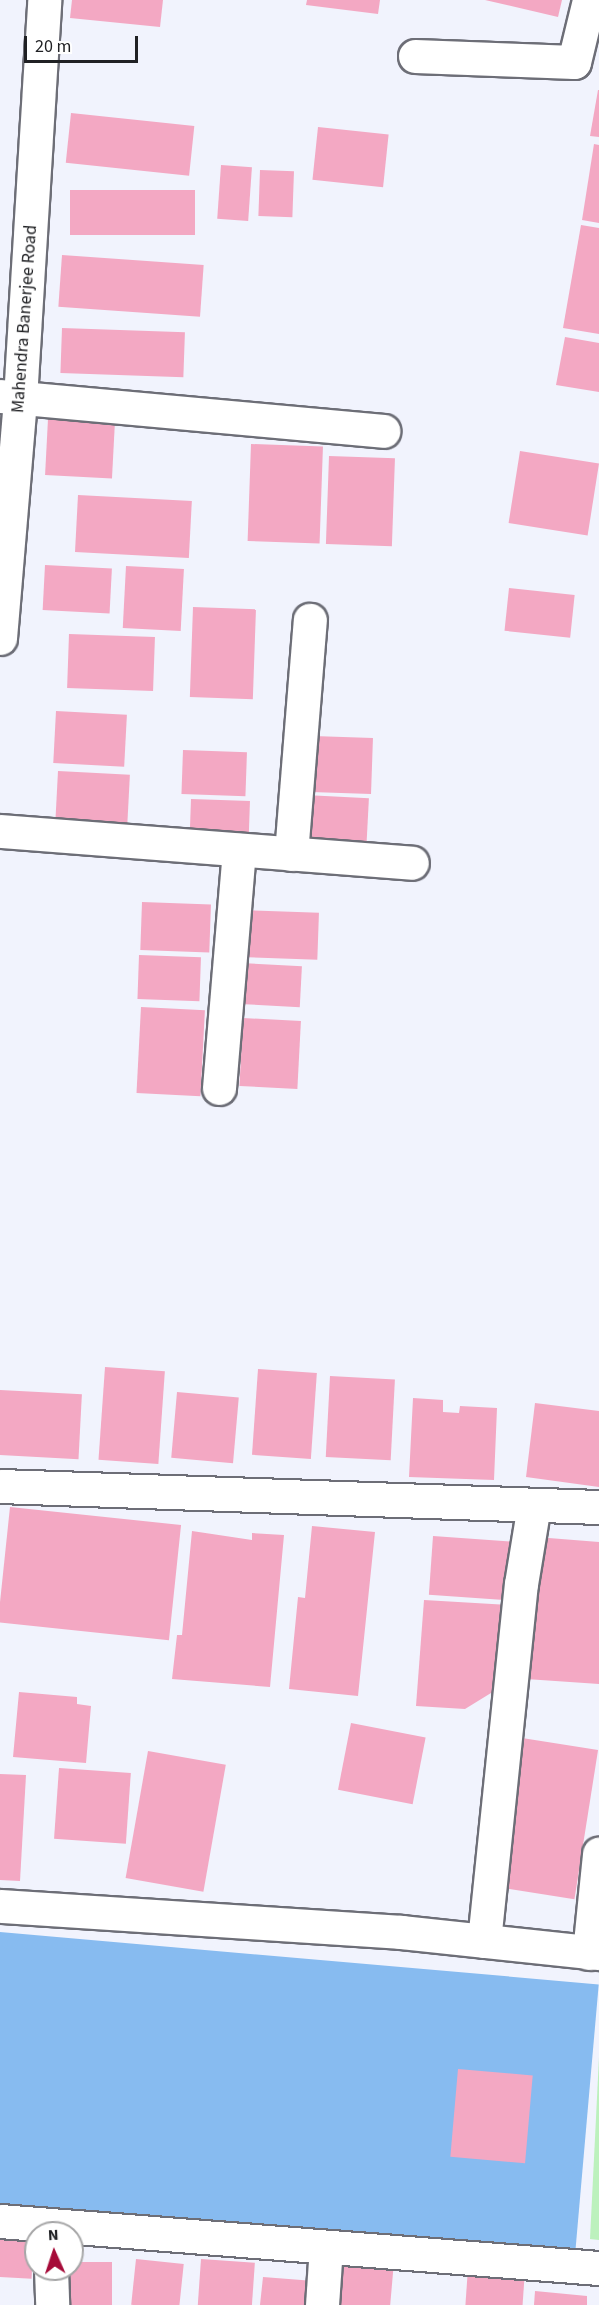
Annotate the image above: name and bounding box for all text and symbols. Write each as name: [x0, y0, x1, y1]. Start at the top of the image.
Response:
scale bar: [27, 24, 141, 62]
text: 20 m: [35, 34, 71, 59]
street label: Mahendra Banerjee Road: [8, 224, 42, 414]
north arrow: [24, 2221, 84, 2281]
text: N: [47, 2224, 59, 2246]

